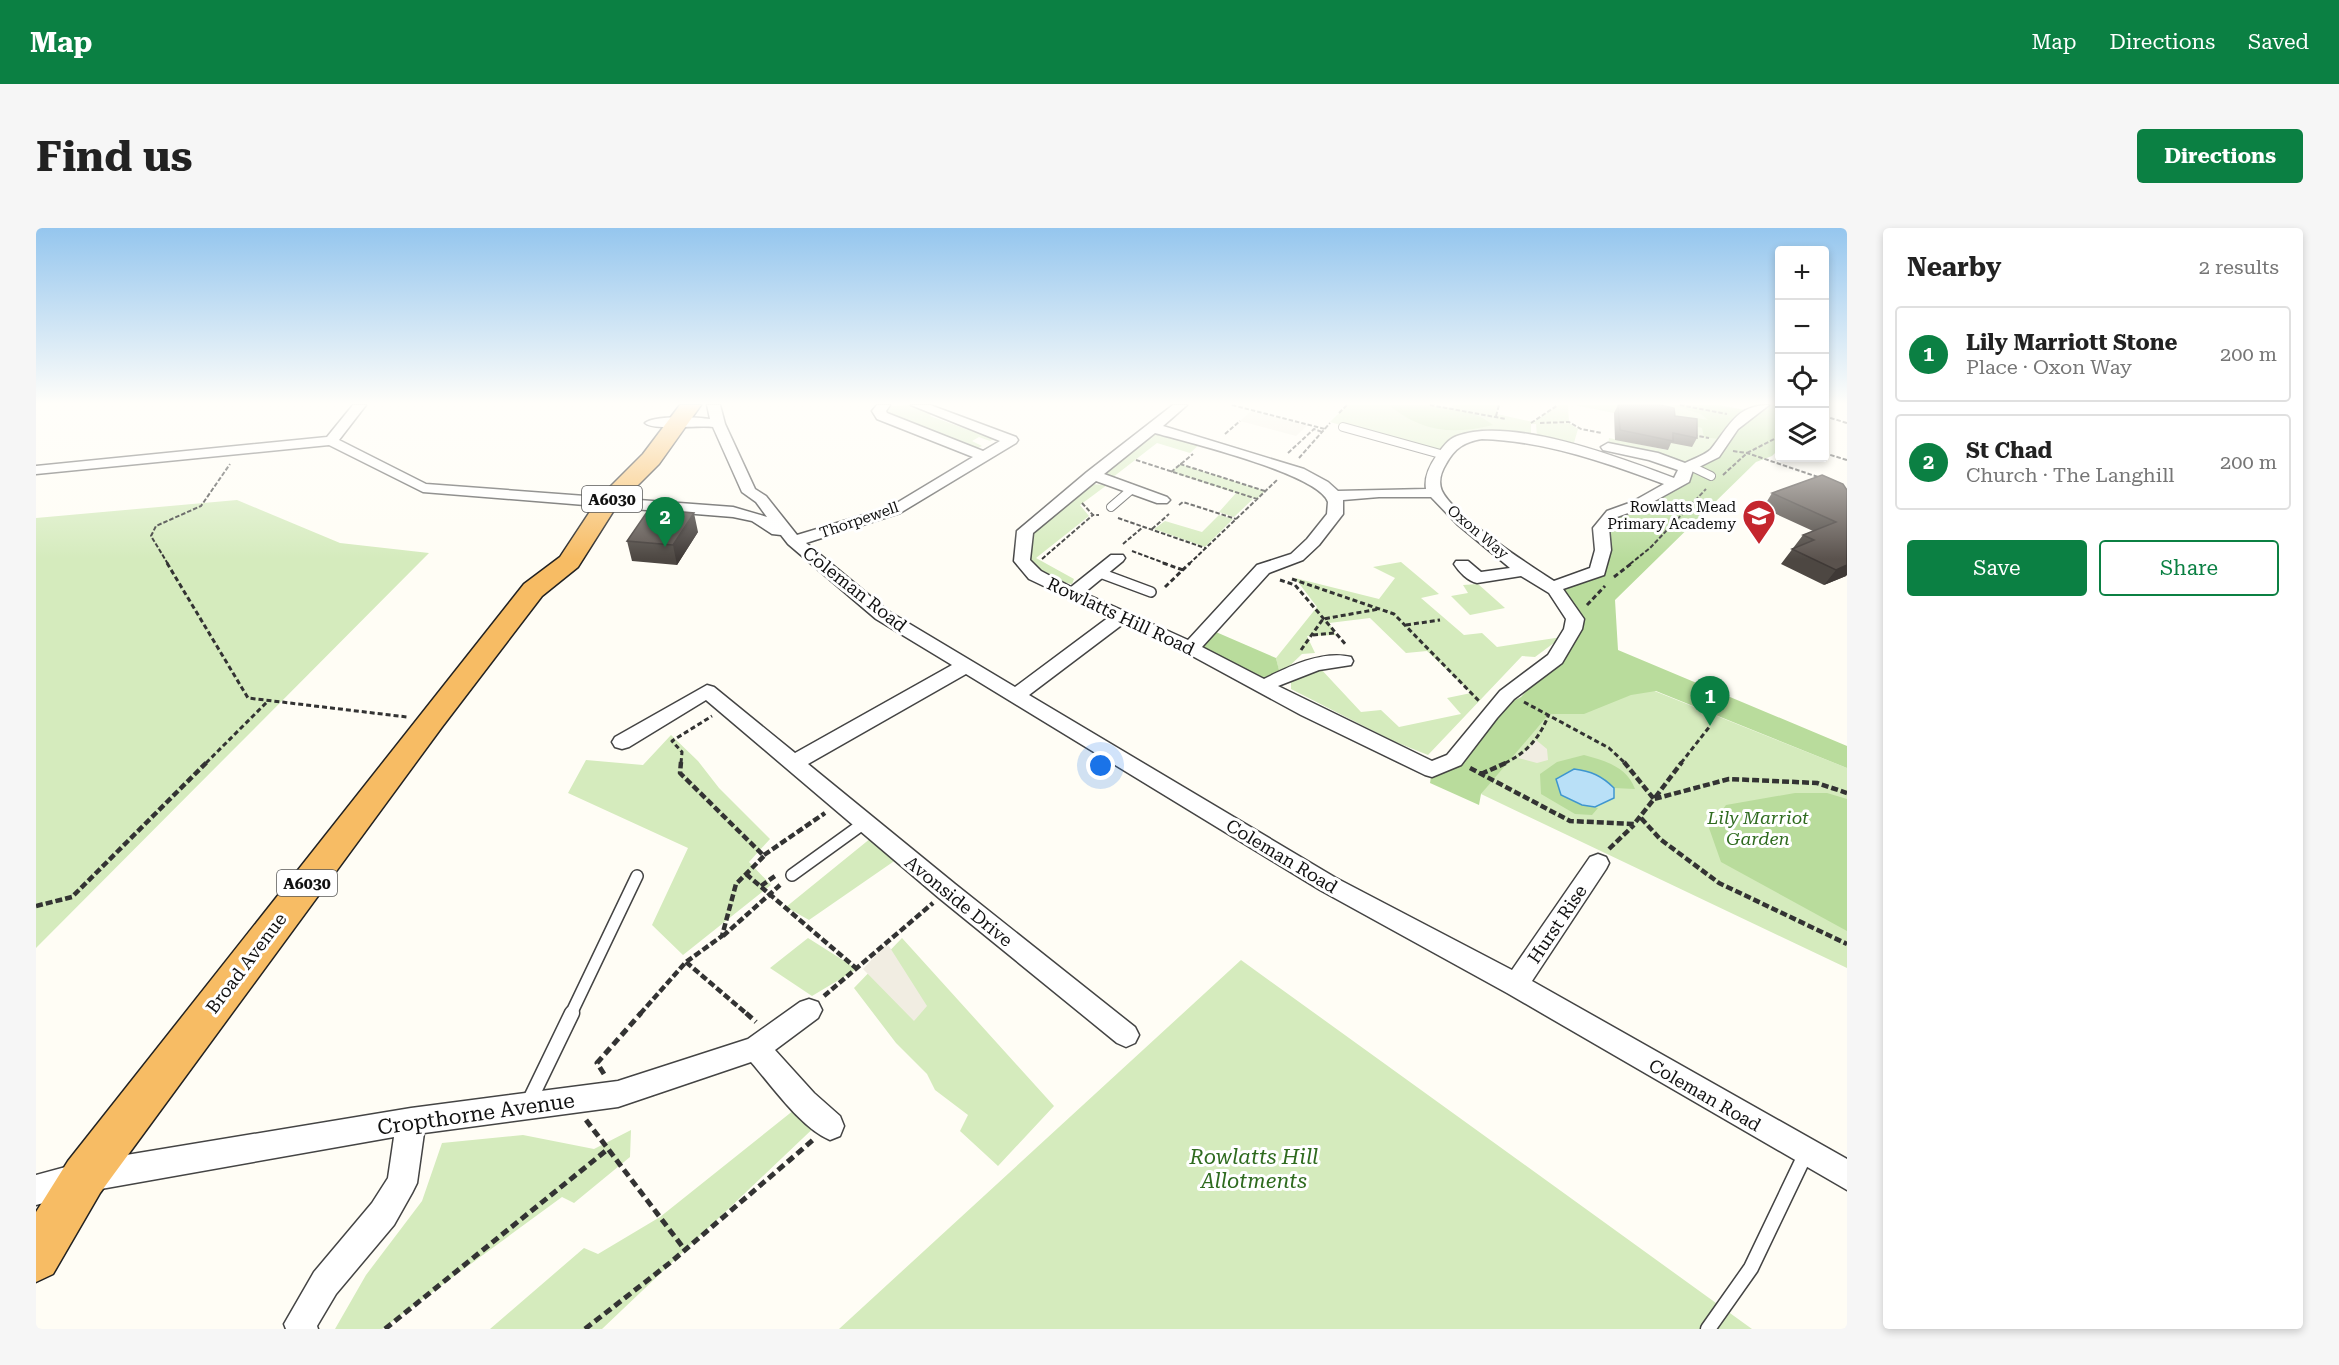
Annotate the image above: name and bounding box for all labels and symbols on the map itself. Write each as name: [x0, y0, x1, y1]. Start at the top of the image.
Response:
road number: A6030: [582, 486, 642, 512]
pin: 2: [646, 498, 684, 547]
street label: Thorpewell: [817, 498, 901, 542]
place label: Rowlatts Mead Primary Academy: [1607, 498, 1736, 533]
school or university icon: Rowlatts Mead Primary Academy: [1741, 498, 1777, 545]
street label: Oxon Way: [1444, 501, 1512, 563]
street label: Coleman Road: [799, 542, 911, 636]
street label: Rowlatts Hill Road: [1044, 573, 1198, 660]
pin: 1: [1690, 676, 1730, 726]
your location: [1086, 751, 1115, 780]
park label: Lily Marriot Garden: [1706, 807, 1809, 849]
street label: Coleman Road: [1223, 815, 1342, 898]
street label: Avonside Drive: [901, 851, 1017, 951]
road number: A6030: [277, 870, 337, 896]
street label: Hurst Rise: [1523, 881, 1591, 967]
street label: Broad Avenue: [201, 909, 291, 1017]
street label: Coleman Road: [1645, 1054, 1765, 1136]
street label: Cropthorne Avenue: [376, 1088, 576, 1140]
park label: Rowlatts Hill Allotments: [1189, 1145, 1318, 1193]

